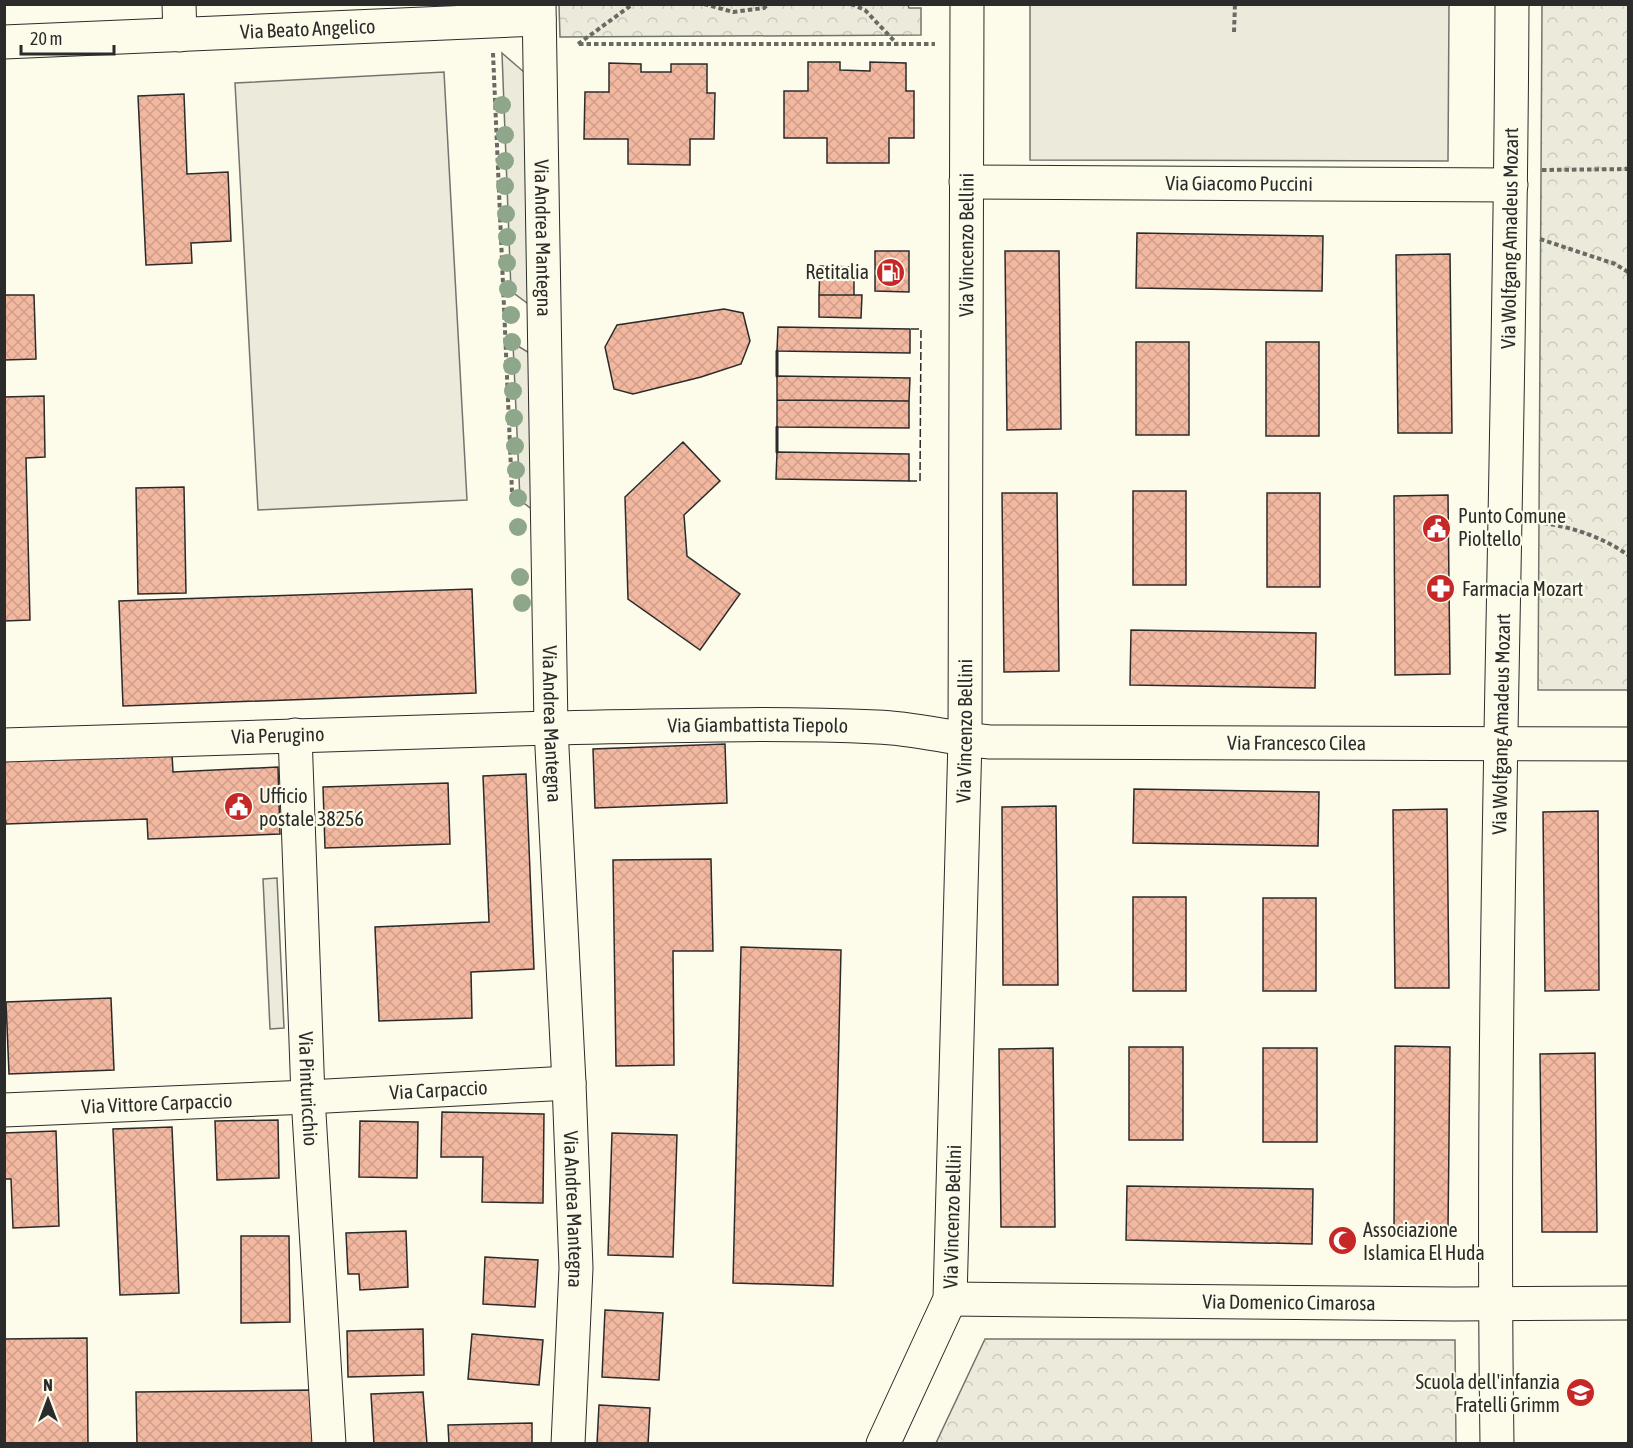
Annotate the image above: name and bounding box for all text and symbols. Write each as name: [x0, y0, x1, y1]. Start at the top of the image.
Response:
street label: Via Beato Angelico: [239, 14, 376, 43]
scale bar: [21, 18, 114, 56]
text: 20 m: [30, 28, 62, 49]
street label: Via Wolfgang Amadeus Mozart: [1496, 127, 1522, 349]
street label: Via Andrea Mantegna: [531, 159, 556, 317]
street label: Via Giacomo Puccini: [1165, 171, 1313, 195]
street label: Via Vincenzo Bellini: [954, 173, 978, 317]
fuel station icon: Retitalia: [874, 256, 906, 288]
place label: Retitalia: [805, 260, 869, 283]
place label: Punto Comune Pioltello: [1458, 504, 1566, 550]
public building icon: Punto Comune Pioltello: [1421, 512, 1453, 544]
pharmacy icon: Farmacia Mozart: [1425, 573, 1457, 605]
place label: Farmacia Mozart: [1462, 577, 1583, 600]
street label: Via Wolfgang Amadeus Mozart: [1487, 613, 1514, 835]
street label: Via Andrea Mantegna: [539, 645, 567, 803]
street label: Via Vincenzo Bellini: [951, 659, 976, 803]
street label: Via Giambattista Tiepolo: [667, 713, 848, 737]
street label: Via Perugino: [231, 722, 325, 748]
street label: Via Francesco Cilea: [1227, 731, 1366, 754]
place label: Ufficio postale 38256: [259, 784, 364, 830]
public building icon: Ufficio postale 38256: [222, 791, 254, 823]
street label: Via Pinturicchio: [295, 1031, 323, 1147]
street label: Via Carpaccio: [389, 1075, 488, 1104]
street label: Via Vittore Carpaccio: [81, 1088, 233, 1118]
street label: Via Andrea Mantegna: [560, 1130, 588, 1288]
street label: Via Vincenzo Bellini: [938, 1144, 965, 1289]
place label: Associazione Islamica El Huda: [1363, 1218, 1485, 1264]
mosque icon: Associazione Islamica El Huda: [1326, 1225, 1358, 1257]
street label: Via Domenico Cimarosa: [1202, 1290, 1376, 1314]
north arrow: [18, 1370, 78, 1430]
place label: Scuola dell'infanzia Fratelli Grimm: [1415, 1370, 1560, 1416]
text: N: [43, 1376, 53, 1394]
school or university icon: Scuola dell'infanzia Fratelli Grimm: [1565, 1377, 1597, 1409]

